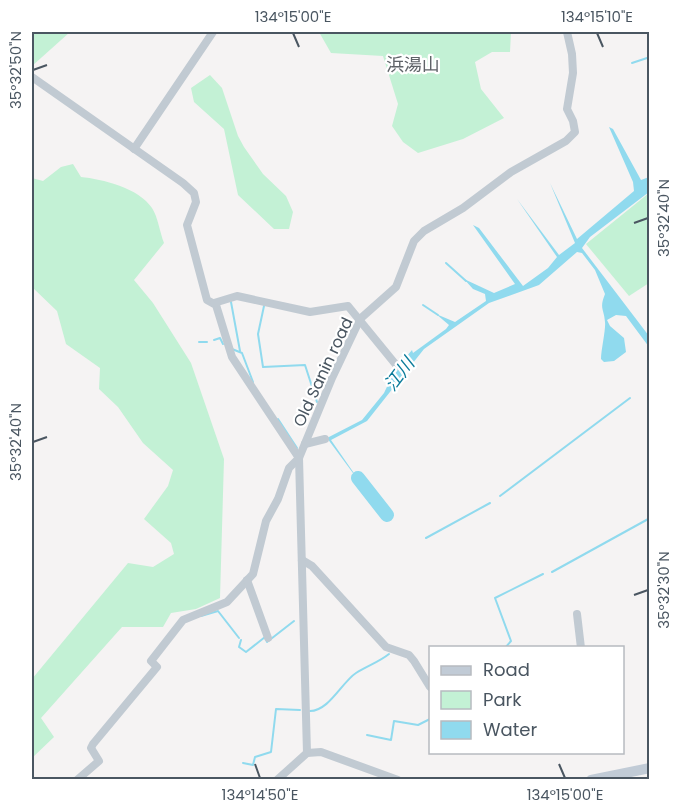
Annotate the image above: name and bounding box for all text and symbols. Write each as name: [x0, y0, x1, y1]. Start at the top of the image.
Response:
text: 134°15'00"E: [255, 6, 331, 27]
text: 134°15'10"E: [561, 6, 633, 27]
text: 35°32'50"N: [5, 31, 26, 109]
district label: 浜湯山: [386, 52, 440, 77]
text: 35°32'40"N: [653, 179, 674, 257]
street label: Old Sanin road: [288, 314, 358, 430]
water label: 江川: [378, 351, 421, 396]
text: 35°32'40"N: [5, 403, 26, 481]
text: 35°32'30"N: [653, 551, 674, 629]
legend: [429, 646, 624, 754]
text: Road: [483, 657, 530, 682]
text: Park: [483, 687, 522, 712]
text: Water: [483, 717, 537, 742]
text: 134°14'50"E: [222, 784, 298, 805]
text: 134°15'00"E: [527, 784, 603, 805]

